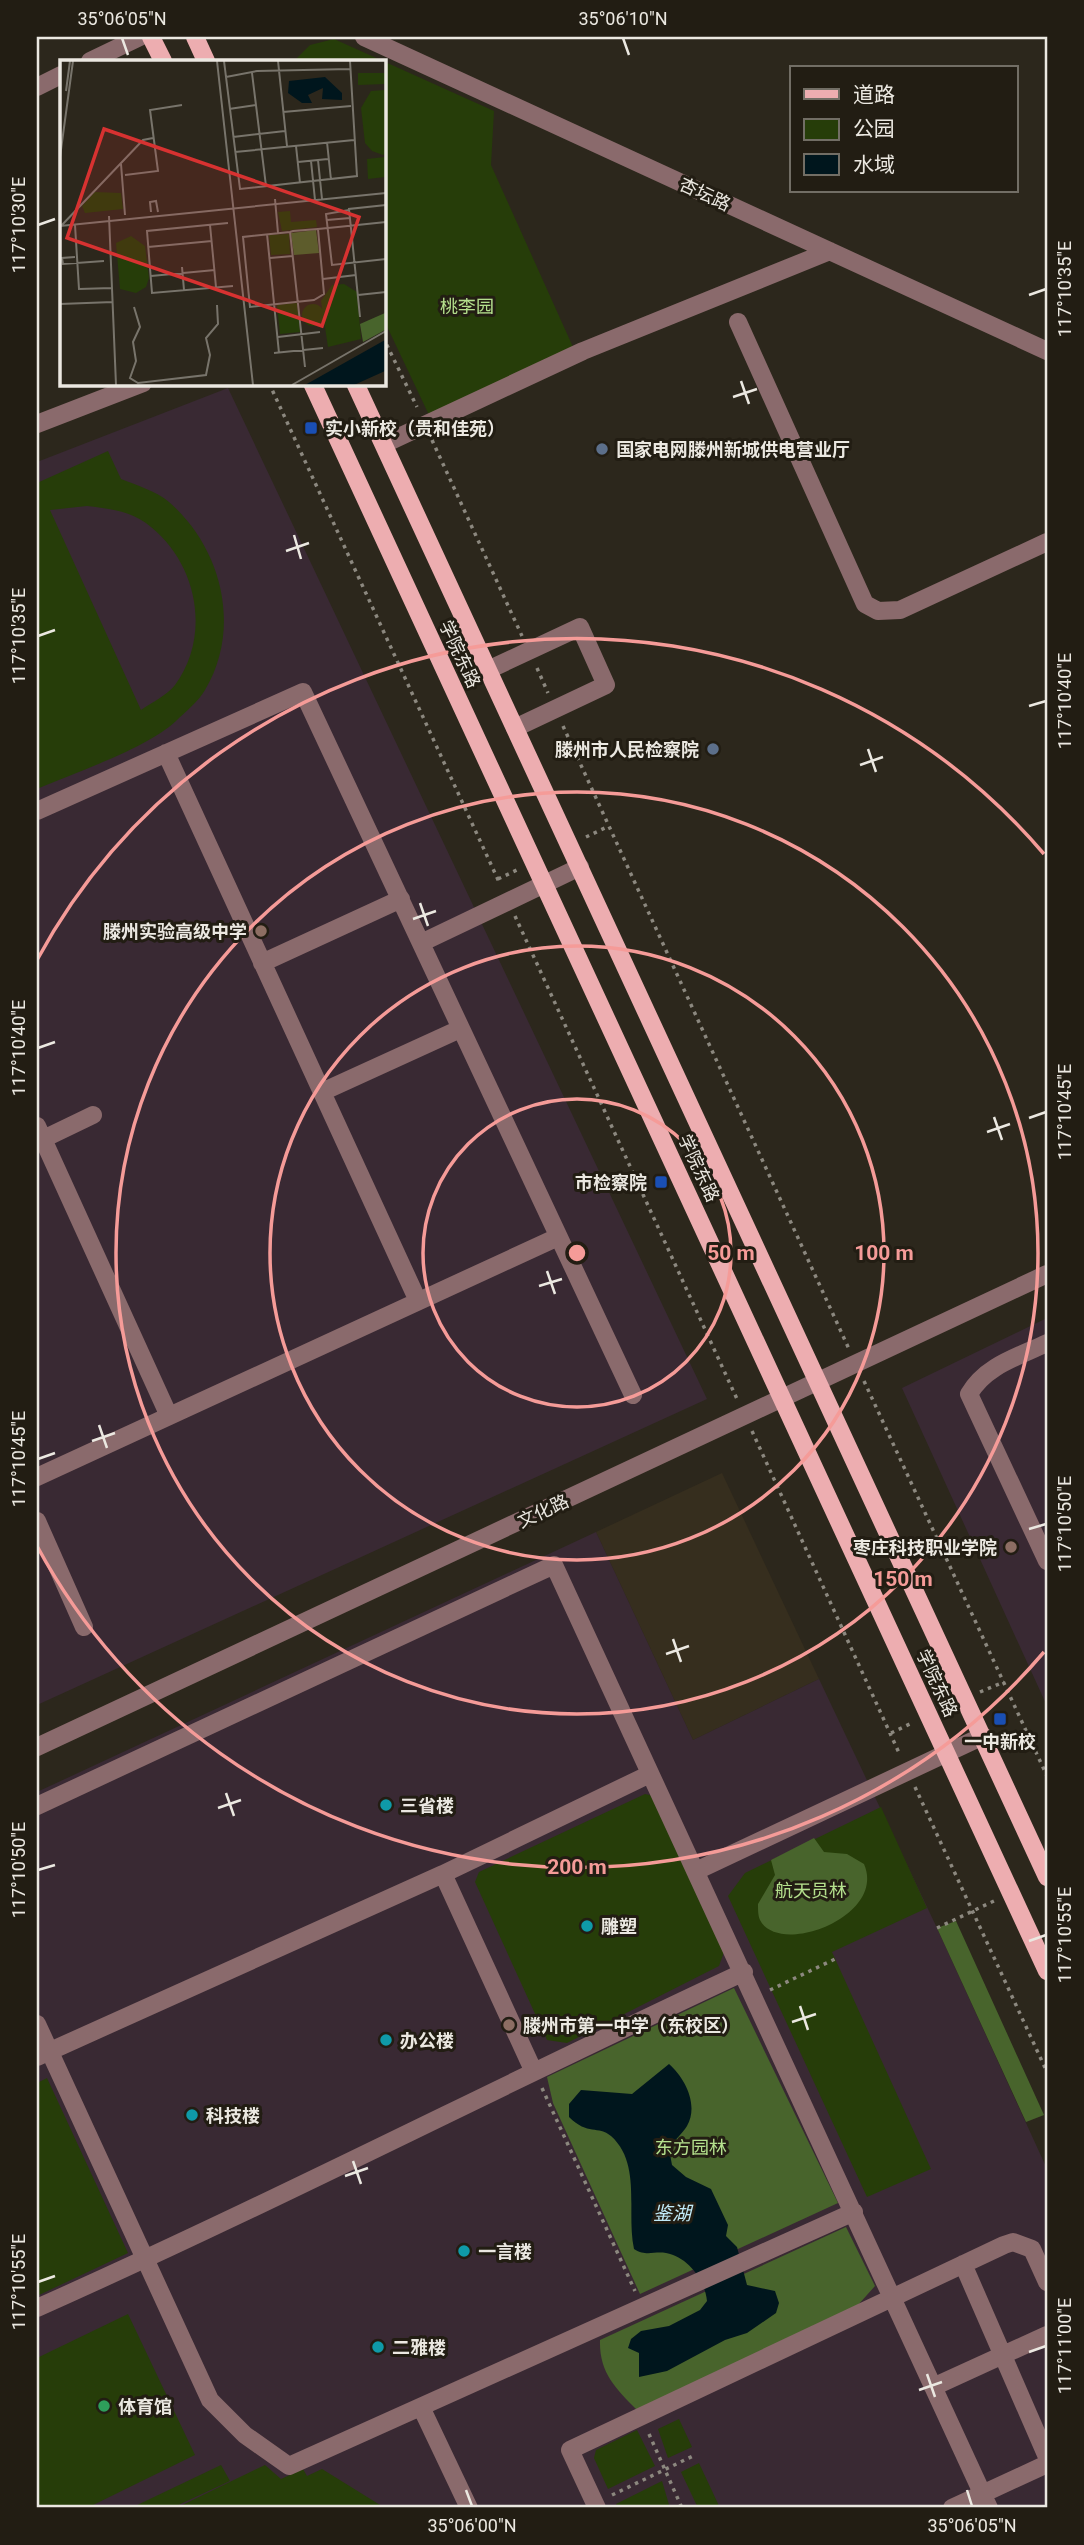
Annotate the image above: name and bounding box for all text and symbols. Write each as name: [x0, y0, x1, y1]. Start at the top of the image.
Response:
text: 35°06'05"N: [77, 8, 167, 29]
text: 35°06'10"N: [578, 8, 668, 29]
inset map: [60, 60, 385, 385]
legend: [790, 66, 1018, 192]
text: 道路: [853, 83, 895, 107]
text: 公园: [853, 117, 895, 141]
text: 水域: [853, 153, 895, 177]
street label: 杏坛路: [676, 173, 734, 215]
text: 117°10'30"E: [8, 177, 29, 273]
text: 117°10'35"E: [1054, 241, 1075, 337]
park label: 桃李园: [440, 296, 494, 317]
place label: 实小新校（贵和佳苑）: [325, 418, 505, 439]
marker: 实小新校（贵和佳苑）: [303, 420, 319, 436]
place label: 国家电网滕州新城供电营业厅: [616, 439, 850, 460]
marker: 国家电网滕州新城供电营业厅: [594, 441, 610, 457]
text: 117°10'35"E: [8, 588, 29, 684]
street label: 学院东路: [435, 617, 485, 691]
text: 117°10'40"E: [1054, 653, 1075, 749]
place label: 滕州市人民检察院: [555, 739, 699, 760]
marker: 滕州市人民检察院: [705, 741, 721, 757]
place label: 滕州实验高级中学: [103, 921, 247, 942]
marker: 滕州实验高级中学: [253, 923, 269, 939]
text: 117°10'40"E: [8, 1000, 29, 1096]
text: 117°10'45"E: [1054, 1064, 1075, 1160]
street label: 学院东路: [674, 1131, 724, 1205]
place label: 市检察院: [575, 1172, 647, 1193]
marker: 市检察院: [653, 1174, 669, 1190]
centre of rings: [565, 1241, 589, 1265]
text: 50 m: [707, 1241, 755, 1265]
text: 100 m: [854, 1241, 914, 1265]
text: 117°10'45"E: [8, 1411, 29, 1507]
text: 117°10'50"E: [1054, 1476, 1075, 1572]
street label: 文化路: [514, 1490, 572, 1532]
place label: 枣庄科技职业学院: [853, 1537, 997, 1558]
marker: 枣庄科技职业学院: [1003, 1539, 1019, 1555]
text: 150 m: [873, 1567, 933, 1591]
street label: 学院东路: [912, 1646, 962, 1720]
marker: 一中新校: [992, 1711, 1008, 1727]
place label: 一中新校: [964, 1731, 1036, 1752]
place label: 三省楼: [400, 1795, 454, 1816]
marker: 三省楼: [378, 1797, 394, 1813]
text: 117°10'50"E: [8, 1822, 29, 1918]
text: 200 m: [547, 1855, 607, 1879]
park label: 航天员林: [775, 1880, 847, 1901]
text: 117°10'55"E: [1054, 1887, 1075, 1983]
place label: 雕塑: [601, 1916, 637, 1937]
marker: 雕塑: [579, 1918, 595, 1934]
place label: 滕州市第一中学（东校区）: [523, 2015, 739, 2036]
marker: 滕州市第一中学（东校区）: [501, 2017, 517, 2033]
place label: 办公楼: [400, 2030, 454, 2051]
marker: 办公楼: [378, 2032, 394, 2048]
place label: 科技楼: [206, 2105, 260, 2126]
marker: 科技楼: [184, 2107, 200, 2123]
park label: 东方园林: [655, 2137, 727, 2158]
water label: 鉴湖: [653, 2202, 694, 2225]
text: 117°10'55"E: [8, 2234, 29, 2330]
place label: 一言楼: [478, 2241, 532, 2262]
marker: 一言楼: [456, 2243, 472, 2259]
text: 117°11'00"E: [1054, 2298, 1075, 2394]
place label: 二雅楼: [392, 2337, 446, 2358]
marker: 二雅楼: [370, 2339, 386, 2355]
place label: 体育馆: [118, 2396, 172, 2417]
marker: 体育馆: [96, 2398, 112, 2414]
text: 35°06'00"N: [427, 2515, 517, 2536]
text: 35°06'05"N: [927, 2515, 1017, 2536]

